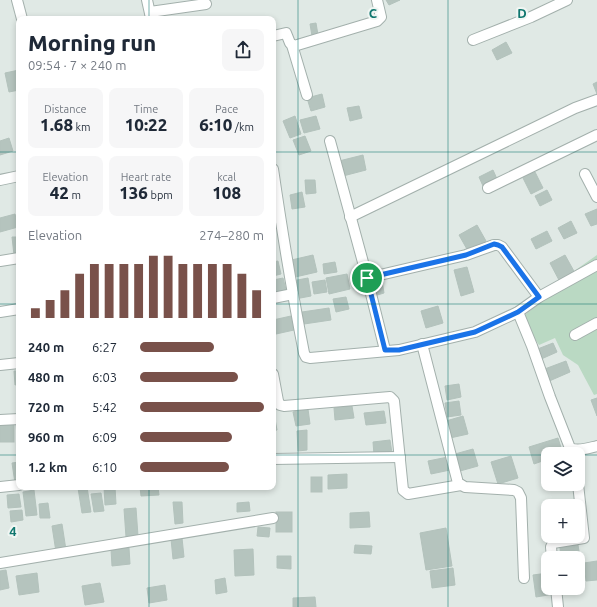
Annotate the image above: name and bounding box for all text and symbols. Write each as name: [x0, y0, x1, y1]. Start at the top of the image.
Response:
text: C: [369, 6, 378, 20]
text: D: [517, 6, 527, 20]
button: share: [222, 29, 264, 71]
text: Morning run: [28, 30, 156, 55]
text: 09:54 · 7 × 240 m: [28, 58, 127, 72]
text: Distance: [44, 103, 87, 115]
text: Time: [134, 103, 158, 115]
text: Pace: [215, 103, 238, 115]
text: 1.68: [40, 115, 73, 134]
text: 10:22: [125, 115, 167, 134]
text: 6:10: [199, 115, 232, 134]
text: km: [73, 121, 91, 133]
text: /km: [232, 121, 254, 133]
text: Elevation: [42, 171, 88, 183]
text: Heart rate: [121, 171, 171, 183]
text: kcal: [217, 171, 236, 183]
text: 42: [50, 183, 69, 202]
text: 136: [119, 183, 148, 202]
text: 108: [212, 183, 241, 202]
text: m: [69, 189, 81, 201]
text: bpm: [148, 189, 173, 201]
text: Elevation: [28, 228, 82, 242]
text: 274–280 m: [199, 228, 264, 242]
pin: [350, 261, 384, 295]
icon: arrive: [356, 267, 378, 289]
text: 240 m: [28, 340, 64, 354]
text: 6:27: [92, 340, 117, 354]
text: 480 m: [28, 370, 64, 384]
text: 6:03: [92, 370, 117, 384]
text: 720 m: [28, 400, 64, 414]
text: 5:42: [92, 400, 117, 414]
text: 960 m: [28, 430, 64, 444]
text: 6:09: [92, 430, 117, 444]
map controls: [541, 447, 585, 595]
button: layers: [541, 447, 585, 491]
text: 1.2 km: [28, 460, 67, 474]
text: 6:10: [92, 460, 117, 474]
button: +: [541, 499, 585, 543]
text: 4: [9, 524, 17, 538]
button: −: [541, 551, 585, 595]

